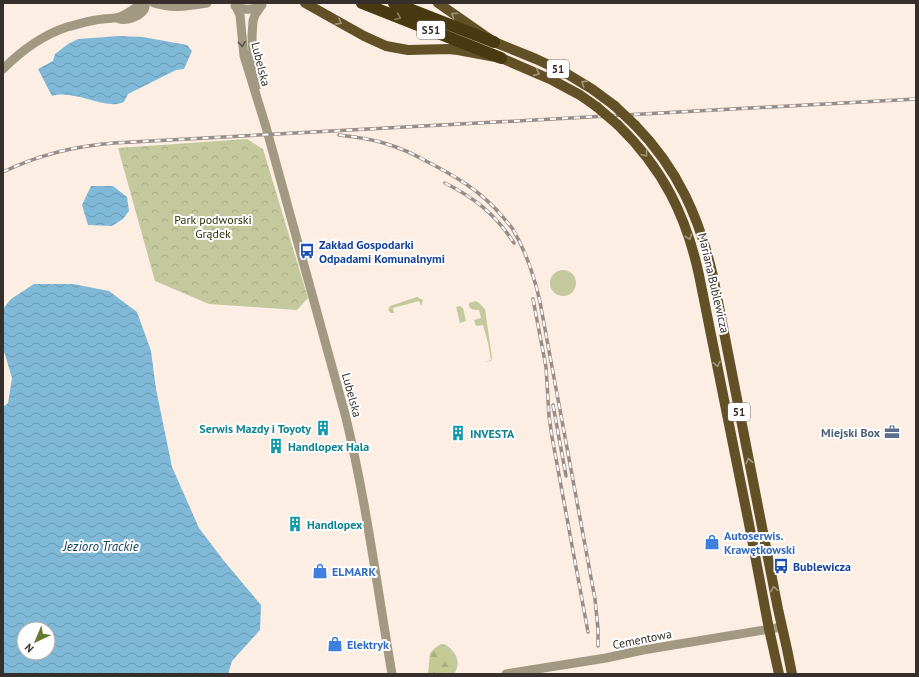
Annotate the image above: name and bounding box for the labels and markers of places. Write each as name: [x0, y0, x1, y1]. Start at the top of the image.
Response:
place label: Zakład Gospodarki Odpadami Komunalnymi: [319, 237, 445, 266]
bus stop icon: Zakład Gospodarki Odpadami Komunalnymi: [298, 242, 316, 260]
building icon: Serwis Mazdy i Toyoty: [314, 419, 332, 437]
place label: Serwis Mazdy i Toyoty: [199, 421, 311, 436]
office icon: Miejski Box: [883, 423, 901, 441]
building icon: INVESTA: [449, 424, 467, 442]
place label: Miejski Box: [821, 425, 881, 440]
place label: INVESTA: [470, 426, 515, 441]
building icon: Handlopex Hala: [267, 437, 285, 455]
place label: Handlopex Hala: [288, 439, 369, 454]
building icon: Handlopex: [286, 515, 304, 533]
place label: Handlopex: [307, 517, 363, 532]
place label: Autoserwis. Krawętkowski: [724, 528, 795, 557]
shop icon: Autoserwis. Krawętkowski: [703, 533, 721, 551]
bus stop icon: Bublewicza: [772, 557, 790, 575]
place label: Bublewicza: [793, 559, 851, 574]
shop icon: ELMARK: [311, 562, 329, 580]
place label: ELMARK: [332, 564, 377, 579]
shop icon: Elektryk: [326, 635, 344, 653]
place label: Elektryk: [347, 637, 389, 652]

